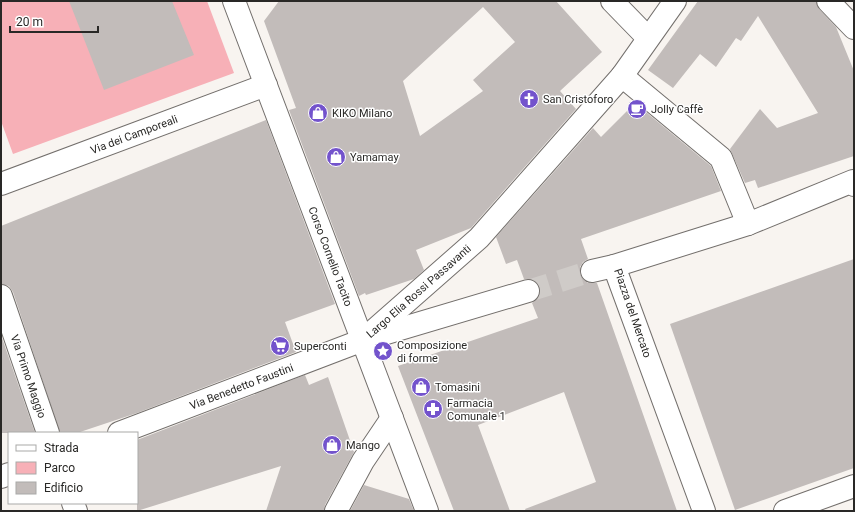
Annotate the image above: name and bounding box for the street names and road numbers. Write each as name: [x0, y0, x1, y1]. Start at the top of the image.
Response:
street label: Via dei Camporeali: [89, 113, 180, 157]
street label: Corso Cornelio Tacito: [305, 205, 355, 308]
street label: Largo Elia Rossi Passavanti: [364, 242, 474, 341]
street label: Piazza del Mercato: [611, 267, 654, 359]
street label: Via Primo Maggio: [8, 333, 48, 420]
street label: Via Benedetto Faustini: [188, 361, 295, 412]

